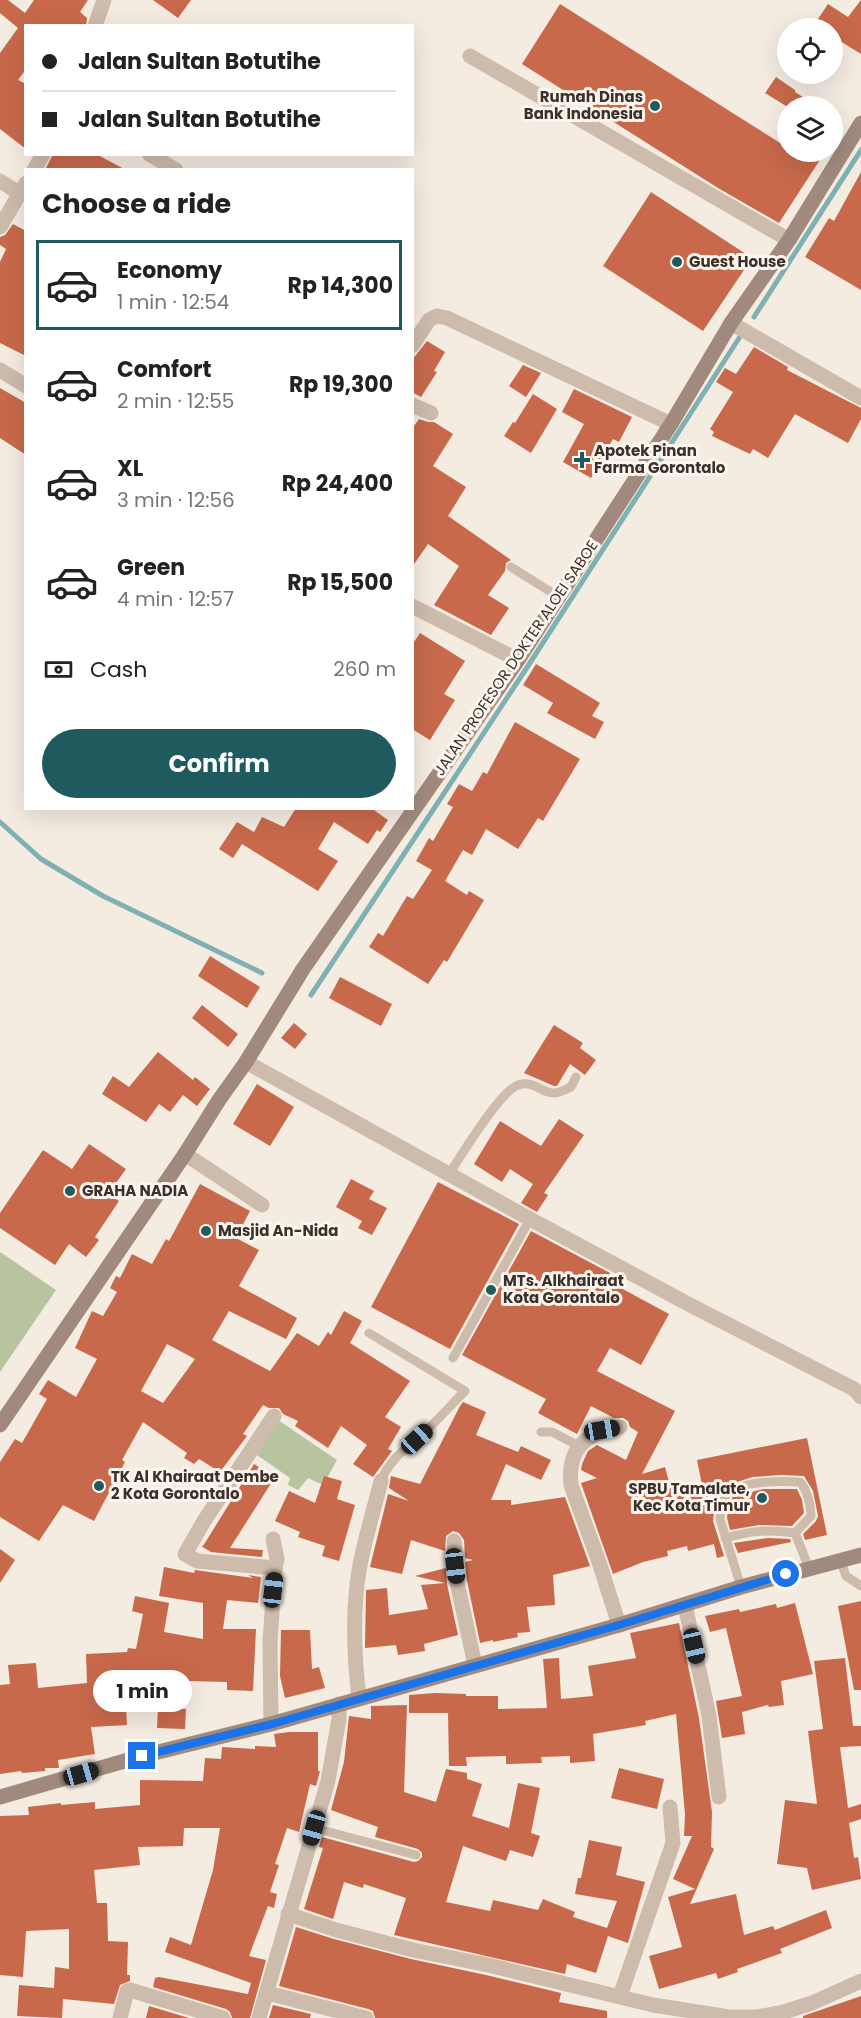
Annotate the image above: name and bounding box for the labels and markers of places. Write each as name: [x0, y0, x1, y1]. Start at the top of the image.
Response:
place label: Rumah Dinas Bank Indonesia: [524, 86, 643, 124]
marker: Rumah Dinas Bank Indonesia: [648, 99, 662, 113]
place label: Guest House: [689, 251, 786, 272]
marker: Guest House: [670, 255, 684, 269]
place label: Apotek Pinan Farma Gorontalo: [594, 440, 726, 478]
marker: Apotek Pinan Farma Gorontalo: [575, 453, 589, 467]
place label: GRAHA NADIA: [82, 1180, 188, 1201]
marker: GRAHA NADIA: [63, 1184, 77, 1198]
place label: Masjid An-Nida: [218, 1220, 338, 1241]
marker: Masjid An-Nida: [199, 1224, 213, 1238]
place label: MTs. Alkhairaat Kota Gorontalo: [503, 1270, 624, 1308]
marker: MTs. Alkhairaat Kota Gorontalo: [484, 1283, 498, 1297]
place label: TK Al Khairaat Dembe 2 Kota Gorontalo: [111, 1466, 279, 1504]
place label: SPBU Tamalate, Kec Kota Timur: [628, 1478, 751, 1516]
marker: TK Al Khairaat Dembe 2 Kota Gorontalo: [92, 1479, 106, 1493]
marker: SPBU Tamalate, Kec Kota Timur: [755, 1491, 769, 1505]

